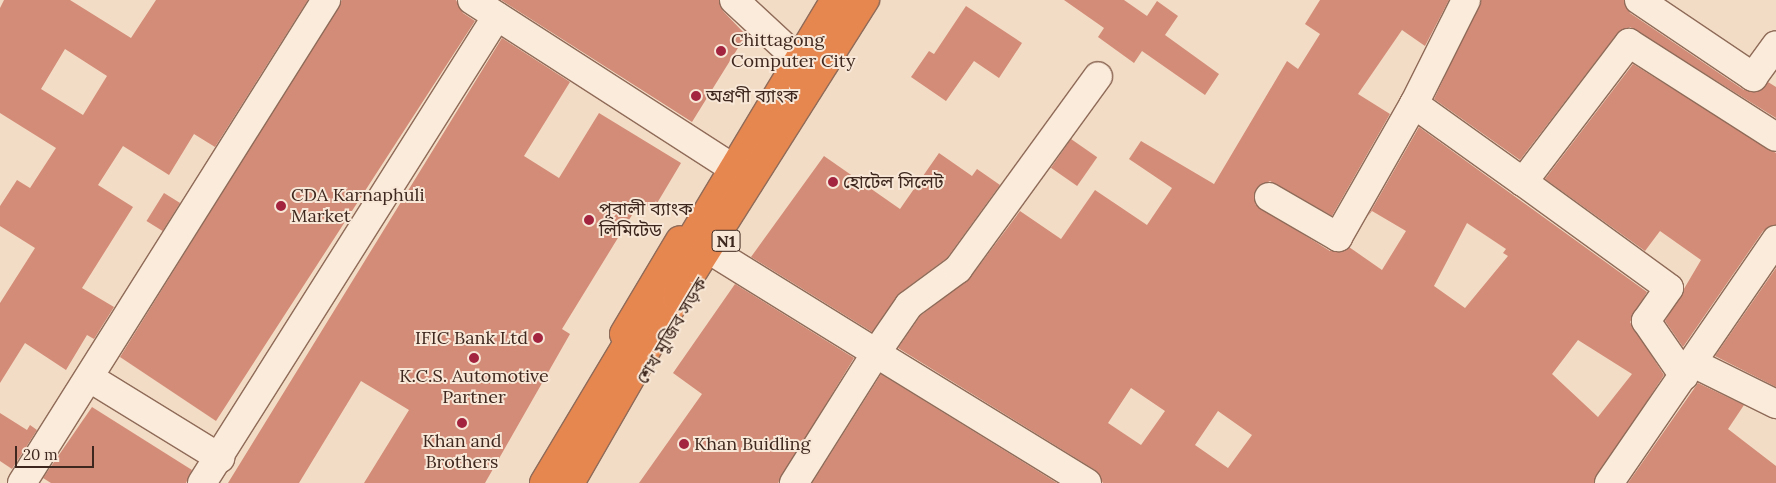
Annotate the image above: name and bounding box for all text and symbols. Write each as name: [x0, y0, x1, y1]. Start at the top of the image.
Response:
place label: Chittagong Computer City: [731, 30, 855, 72]
marker: Chittagong Computer City: [715, 45, 727, 57]
place label: অগ্রণী ব্যাংক: [706, 85, 798, 107]
marker: অগ্রণী ব্যাংক: [690, 90, 702, 102]
place label: হোটেল সিলেট: [843, 171, 944, 193]
marker: হোটেল সিলেট: [827, 176, 839, 188]
place label: CDA Karnaphuli Market: [291, 185, 425, 228]
place label: পূবালী ব্যাংক লিমিটেড: [599, 199, 693, 242]
marker: CDA Karnaphuli Market: [275, 200, 287, 212]
marker: পূবালী ব্যাংক লিমিটেড: [583, 214, 595, 226]
road number: N1: [711, 228, 741, 255]
street label: শেখ মুজিব সড়ক: [632, 274, 712, 388]
place label: IFIC Bank Ltd: [415, 327, 528, 349]
marker: IFIC Bank Ltd: [532, 332, 544, 344]
marker: K.C.S. Automotive Partner: [468, 352, 480, 364]
place label: K.C.S. Automotive Partner: [399, 366, 549, 408]
marker: Khan and Brothers: [456, 417, 468, 429]
place label: Khan and Brothers: [422, 431, 502, 474]
place label: Khan Buidling: [694, 433, 810, 455]
scale bar: [18, 436, 96, 468]
marker: Khan Buidling: [678, 438, 690, 450]
text: 20 m: [23, 445, 58, 464]

